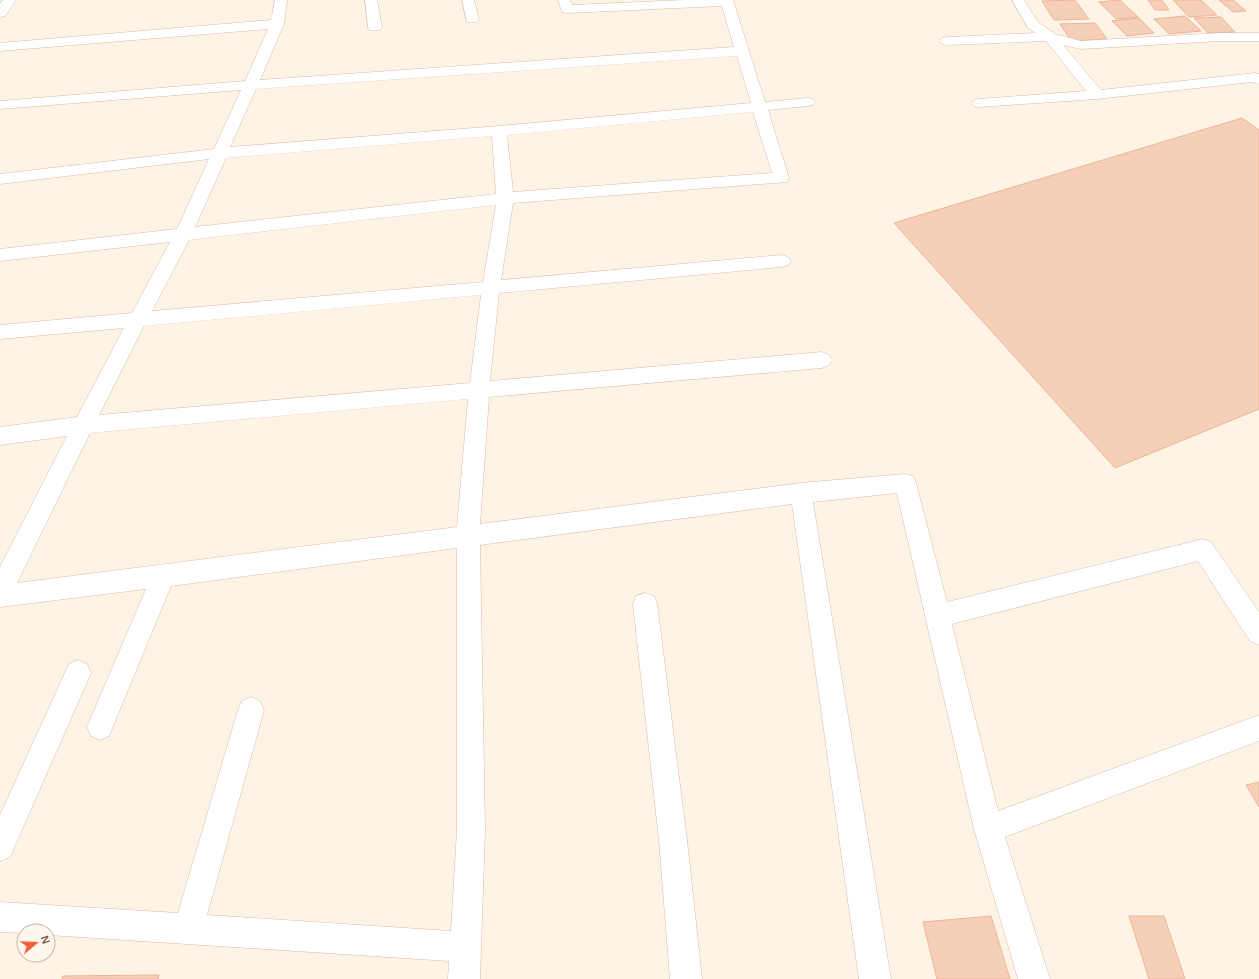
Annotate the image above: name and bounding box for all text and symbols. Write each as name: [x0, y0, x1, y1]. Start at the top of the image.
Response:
north arrow: [16, 923, 56, 963]
text: N: [38, 934, 52, 946]

